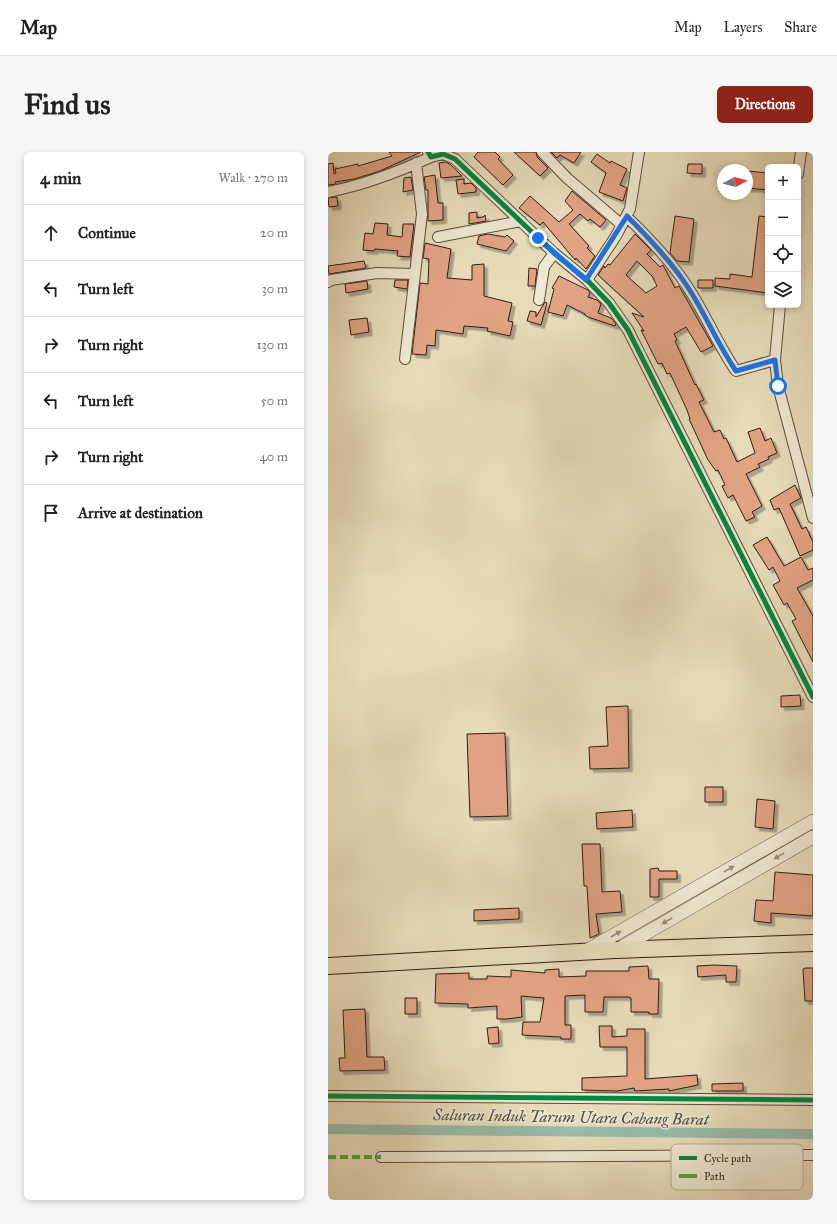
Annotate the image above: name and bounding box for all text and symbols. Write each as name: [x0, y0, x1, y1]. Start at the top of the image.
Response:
text: Map: [20, 16, 57, 39]
text: Map: [674, 19, 702, 36]
text: Layers: [724, 19, 762, 36]
text: Share: [784, 19, 817, 36]
button: Directions: [717, 86, 813, 123]
text: Find us: [24, 87, 110, 122]
north arrow: [717, 164, 753, 200]
map controls: [765, 164, 801, 308]
button: +: [765, 164, 801, 200]
text: 4 min: [40, 168, 81, 189]
text: Walk · 270 m: [219, 170, 288, 186]
button: −: [765, 200, 801, 236]
icon: ahead: [40, 222, 62, 244]
text: Continue: [78, 224, 136, 242]
text: 20 m: [260, 225, 288, 241]
route end: [529, 229, 547, 247]
button: locate: [765, 236, 801, 272]
button: layers: [765, 272, 801, 308]
icon: left: [40, 278, 62, 300]
text: Turn left: [78, 280, 134, 298]
text: 30 m: [262, 281, 288, 297]
icon: right: [40, 334, 62, 356]
text: Turn right: [78, 336, 143, 354]
text: 130 m: [256, 337, 288, 353]
route start: [769, 377, 787, 395]
icon: left: [40, 390, 62, 412]
text: Turn left: [78, 392, 134, 410]
text: 50 m: [261, 393, 288, 409]
icon: right: [40, 446, 62, 468]
text: Turn right: [78, 448, 143, 466]
text: 40 m: [259, 449, 288, 465]
icon: arrive: [40, 502, 62, 524]
text: Arrive at destination: [78, 504, 203, 522]
one-way arrow: [773, 853, 785, 860]
one-way arrow: [723, 865, 735, 872]
one-way arrow: [661, 918, 672, 925]
one-way arrow: [610, 930, 622, 937]
water label: Saluran Induk Tarum Utara Cabang Barat: [432, 1105, 710, 1129]
legend: [671, 1144, 803, 1190]
text: Cycle path: [704, 1152, 751, 1165]
text: Path: [704, 1170, 725, 1183]

